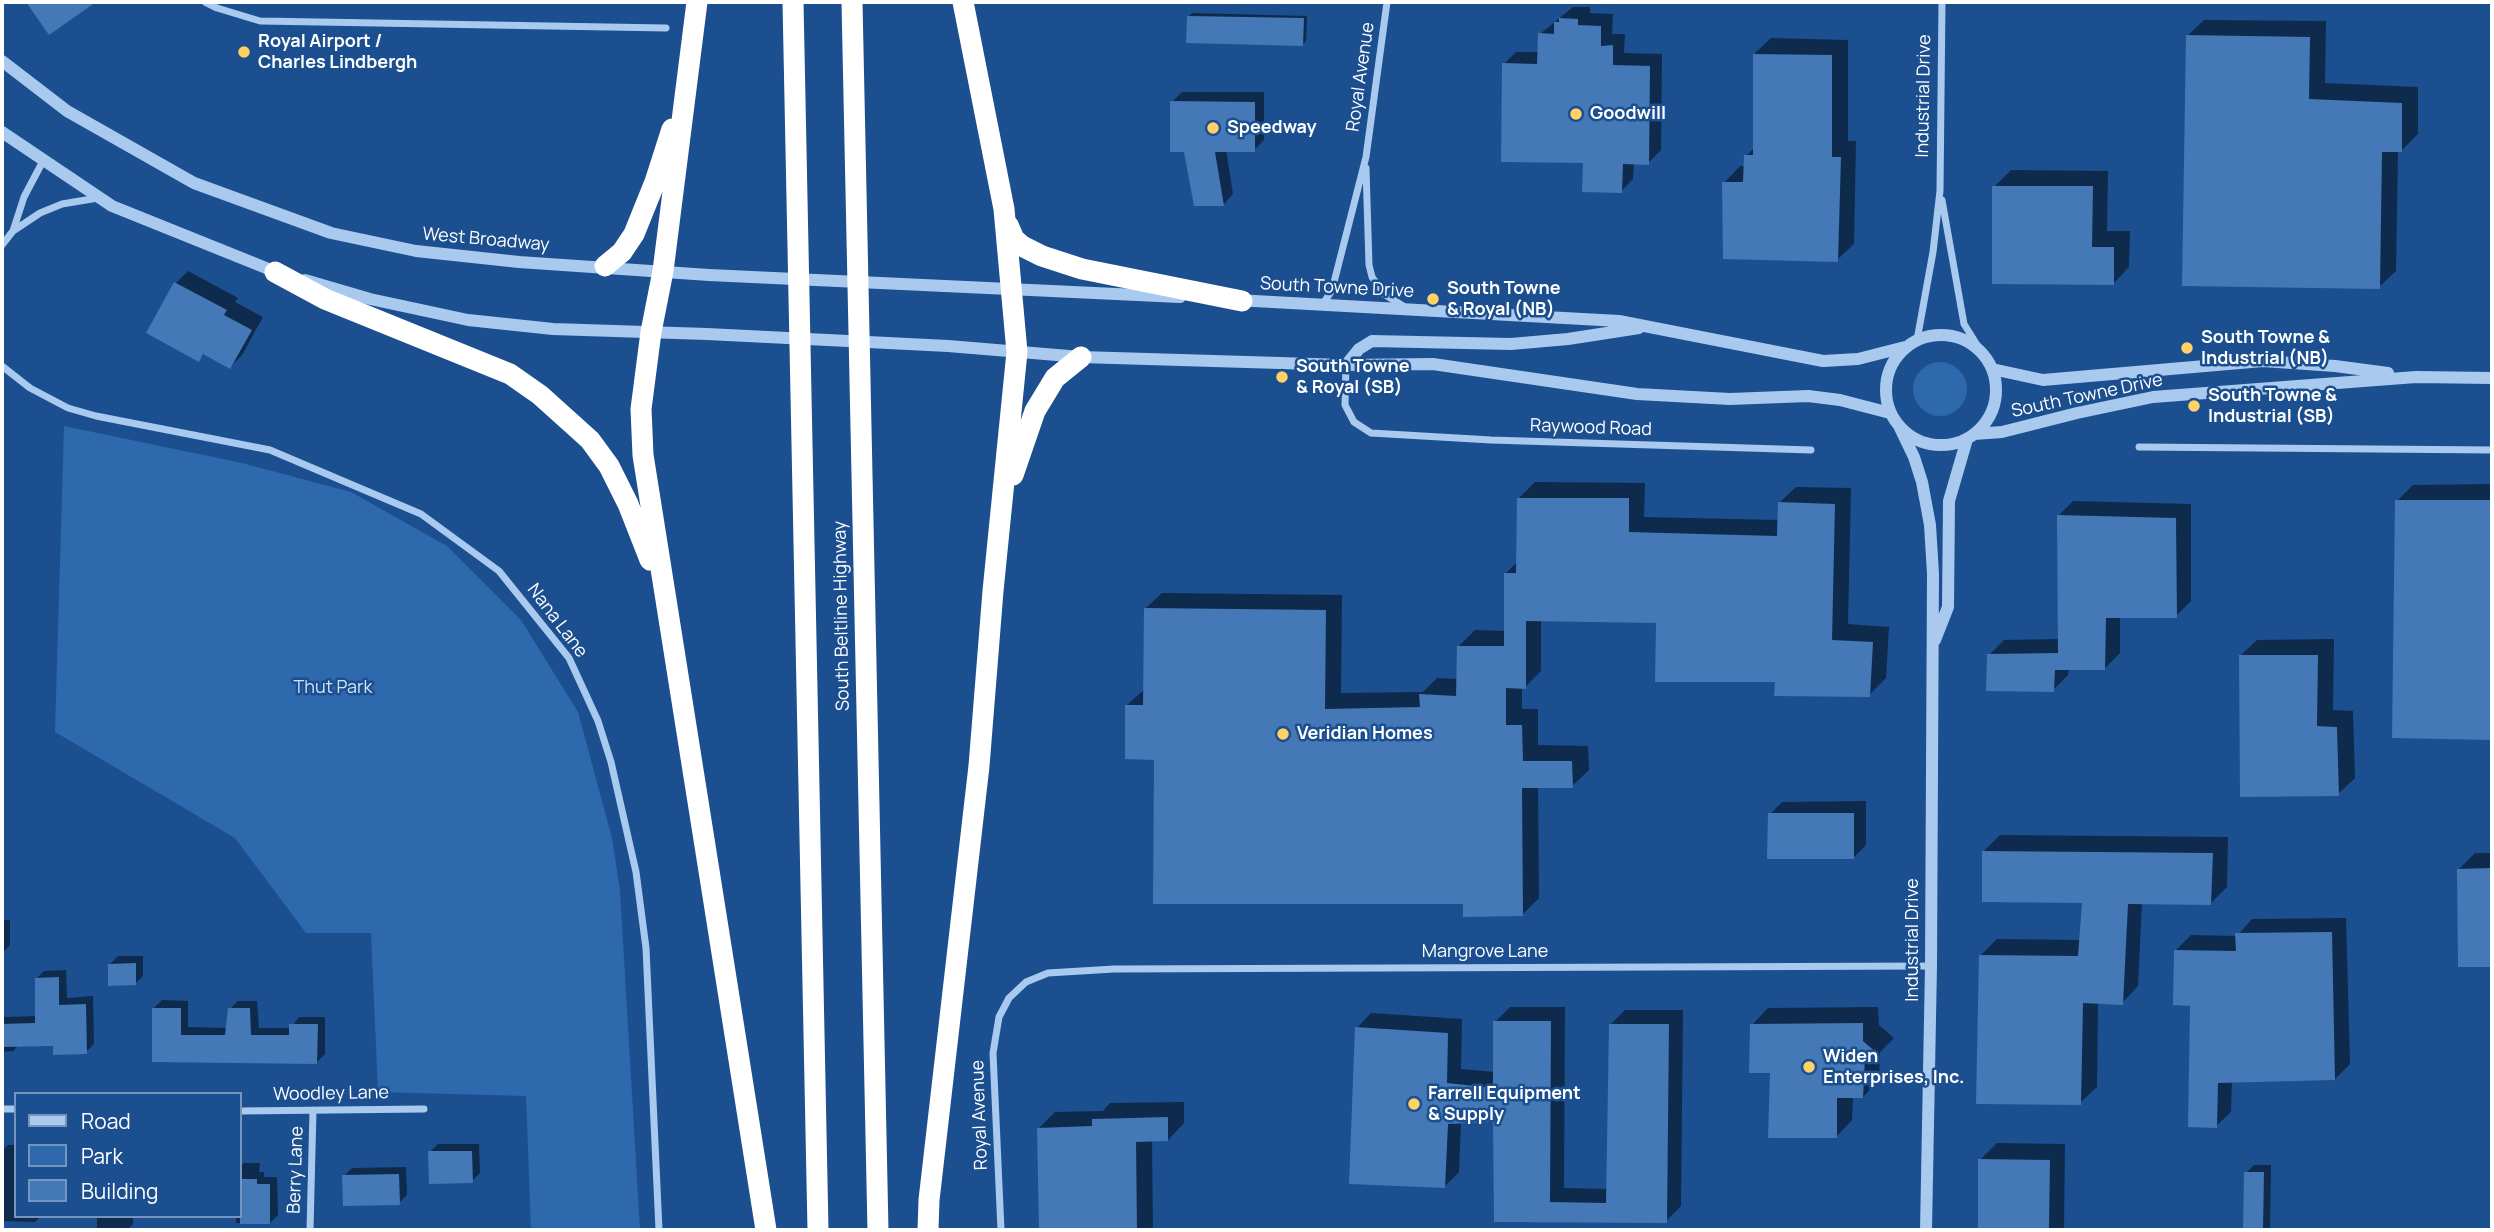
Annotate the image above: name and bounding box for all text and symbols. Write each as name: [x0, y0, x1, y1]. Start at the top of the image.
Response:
street label: Royal Avenue: [1343, 21, 1379, 133]
place label: Royal Airport / Charles Lindbergh: [258, 31, 417, 74]
street label: Industrial Drive: [1912, 34, 1936, 158]
marker: Royal Airport / Charles Lindbergh: [236, 44, 252, 60]
place label: Goodwill: [1590, 103, 1666, 125]
marker: Goodwill: [1568, 106, 1584, 122]
place label: Speedway: [1227, 117, 1317, 139]
marker: Speedway: [1205, 120, 1221, 136]
street label: West Broadway: [422, 224, 550, 256]
street label: South Towne Drive: [1259, 273, 1415, 303]
place label: South Towne & Royal (NB): [1447, 278, 1561, 320]
marker: South Towne & Royal (NB): [1425, 291, 1441, 307]
place label: South Towne & Industrial (NB): [2201, 327, 2330, 370]
marker: South Towne & Industrial (NB): [2179, 340, 2195, 356]
place label: South Towne & Royal (SB): [1296, 356, 1410, 398]
marker: South Towne & Royal (SB): [1274, 369, 1290, 385]
street label: South Towne Drive: [2009, 369, 2165, 423]
place label: South Towne & Industrial (SB): [2208, 385, 2337, 428]
marker: South Towne & Industrial (SB): [2186, 398, 2202, 414]
street label: Raywood Road: [1530, 415, 1652, 441]
street label: South Beltline Highway: [830, 521, 854, 711]
street label: Nana Lane: [522, 580, 592, 662]
park label: Thut Park: [294, 677, 372, 699]
place label: Veridian Homes: [1297, 723, 1433, 745]
marker: Veridian Homes: [1275, 726, 1291, 742]
street label: Industrial Drive: [1902, 878, 1924, 1002]
street label: Mangrove Lane: [1422, 941, 1548, 963]
place label: Widen Enterprises, Inc.: [1823, 1046, 1964, 1088]
marker: Widen Enterprises, Inc.: [1801, 1059, 1817, 1075]
street label: Royal Avenue: [967, 1060, 993, 1170]
street label: Woodley Lane: [273, 1082, 389, 1106]
place label: Farrell Equipment & Supply: [1428, 1083, 1581, 1126]
legend: [14, 1092, 242, 1218]
marker: Farrell Equipment & Supply: [1406, 1096, 1422, 1112]
text: Road: [81, 1107, 131, 1135]
street label: Berry Lane: [284, 1126, 308, 1214]
text: Park: [81, 1142, 123, 1170]
text: Building: [81, 1177, 158, 1205]

